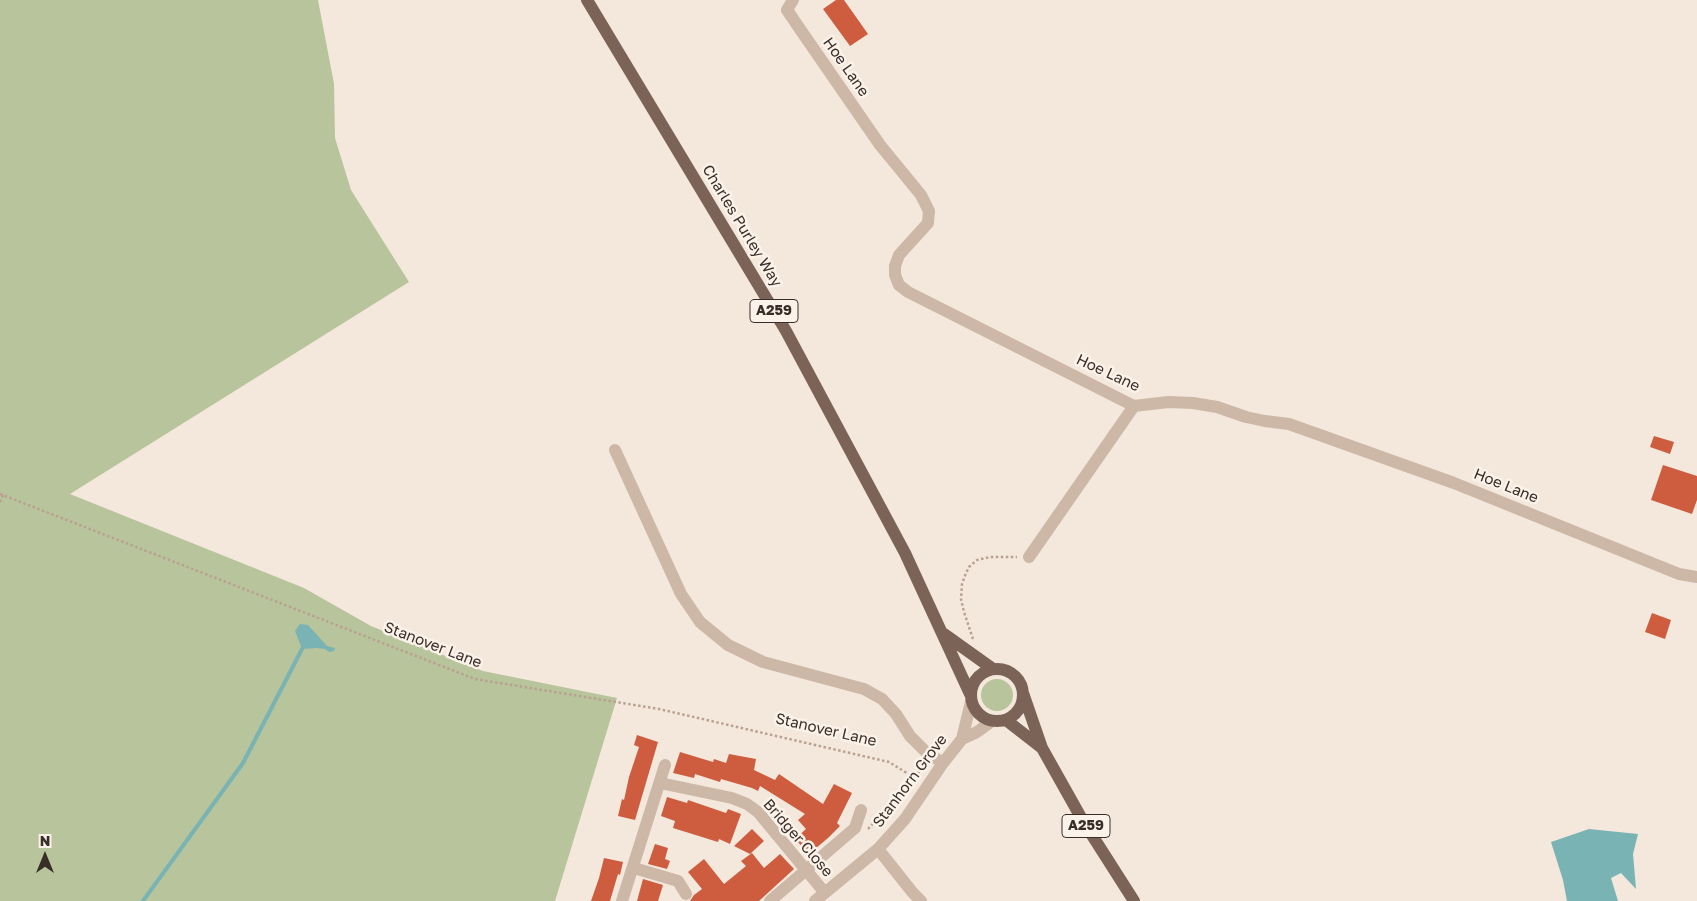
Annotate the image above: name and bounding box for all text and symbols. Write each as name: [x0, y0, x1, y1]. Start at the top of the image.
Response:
street label: Hoe Lane: [819, 34, 873, 100]
street label: Charles Purley Way: [698, 162, 786, 290]
road number: A259: [750, 300, 798, 322]
street label: Hoe Lane: [1073, 350, 1143, 396]
street label: Hoe Lane: [1471, 465, 1541, 507]
street label: Stanover Lane: [382, 618, 484, 672]
street label: Stanover Lane: [774, 710, 878, 750]
street label: Stanhorn Grove: [869, 731, 951, 831]
street label: Bridger Close: [759, 795, 837, 881]
road number: A259: [1062, 814, 1110, 838]
north arrow: [20, 831, 70, 881]
text: N: [40, 832, 50, 849]

